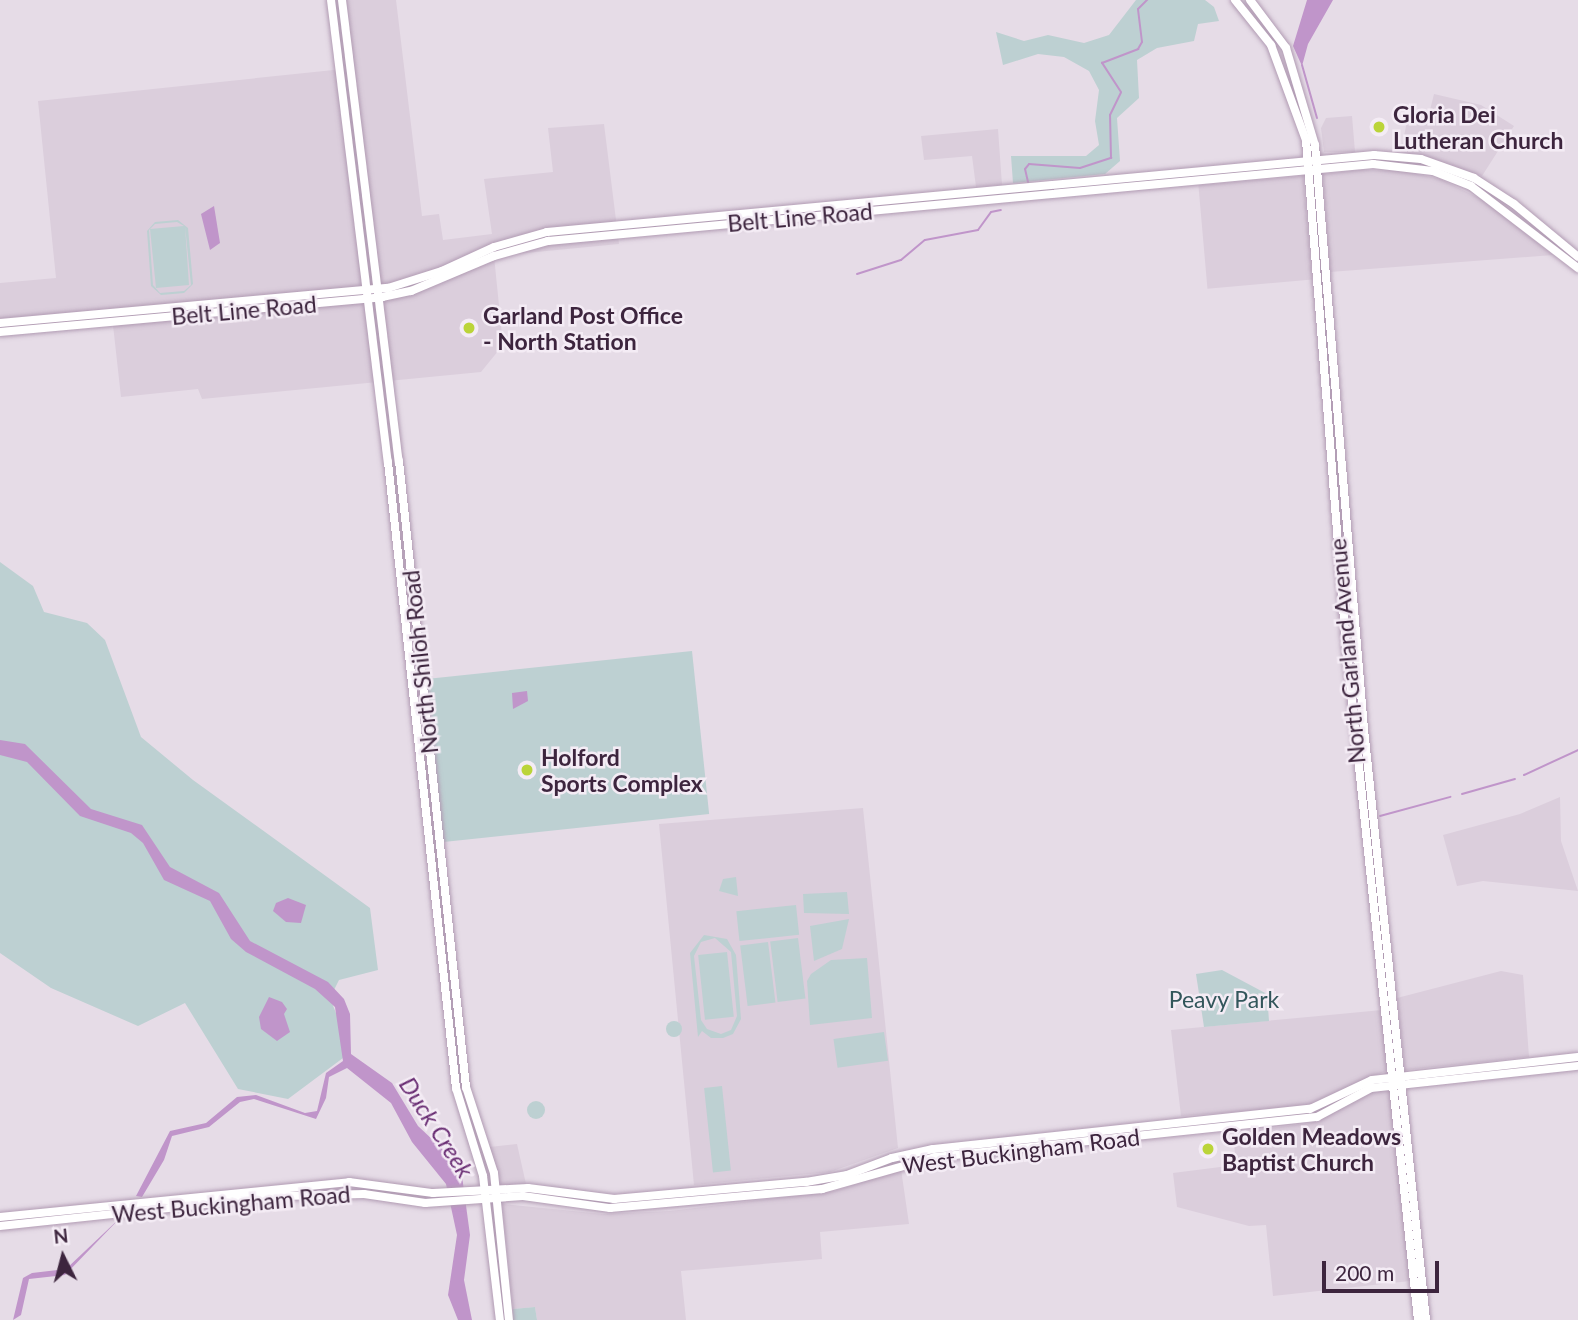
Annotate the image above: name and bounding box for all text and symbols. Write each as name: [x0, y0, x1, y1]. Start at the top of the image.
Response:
place label: Gloria Dei Lutheran Church: [1393, 100, 1563, 154]
marker: Gloria Dei Lutheran Church: [1371, 119, 1387, 135]
street label: Belt Line Road: [726, 197, 874, 237]
street label: Belt Line Road: [170, 290, 318, 330]
place label: Garland Post Office - North Station: [483, 301, 683, 355]
marker: Garland Post Office - North Station: [461, 320, 477, 336]
street label: North Garland Avenue: [1323, 537, 1371, 765]
street label: North Shiloh Road: [397, 569, 443, 755]
place label: Holford Sports Complex: [541, 743, 703, 797]
marker: Holford Sports Complex: [519, 762, 535, 778]
park label: Peavy Park: [1168, 985, 1280, 1013]
water label: Duck Creek: [394, 1071, 480, 1183]
place label: Golden Meadows Baptist Church: [1222, 1122, 1401, 1176]
street label: West Buckingham Road: [901, 1123, 1141, 1179]
marker: Golden Meadows Baptist Church: [1200, 1141, 1216, 1157]
street label: West Buckingham Road: [111, 1180, 351, 1228]
north arrow: [28, 1222, 98, 1292]
text: N: [52, 1223, 69, 1248]
scale bar: [1326, 1246, 1443, 1290]
text: 200 m: [1335, 1260, 1394, 1285]

